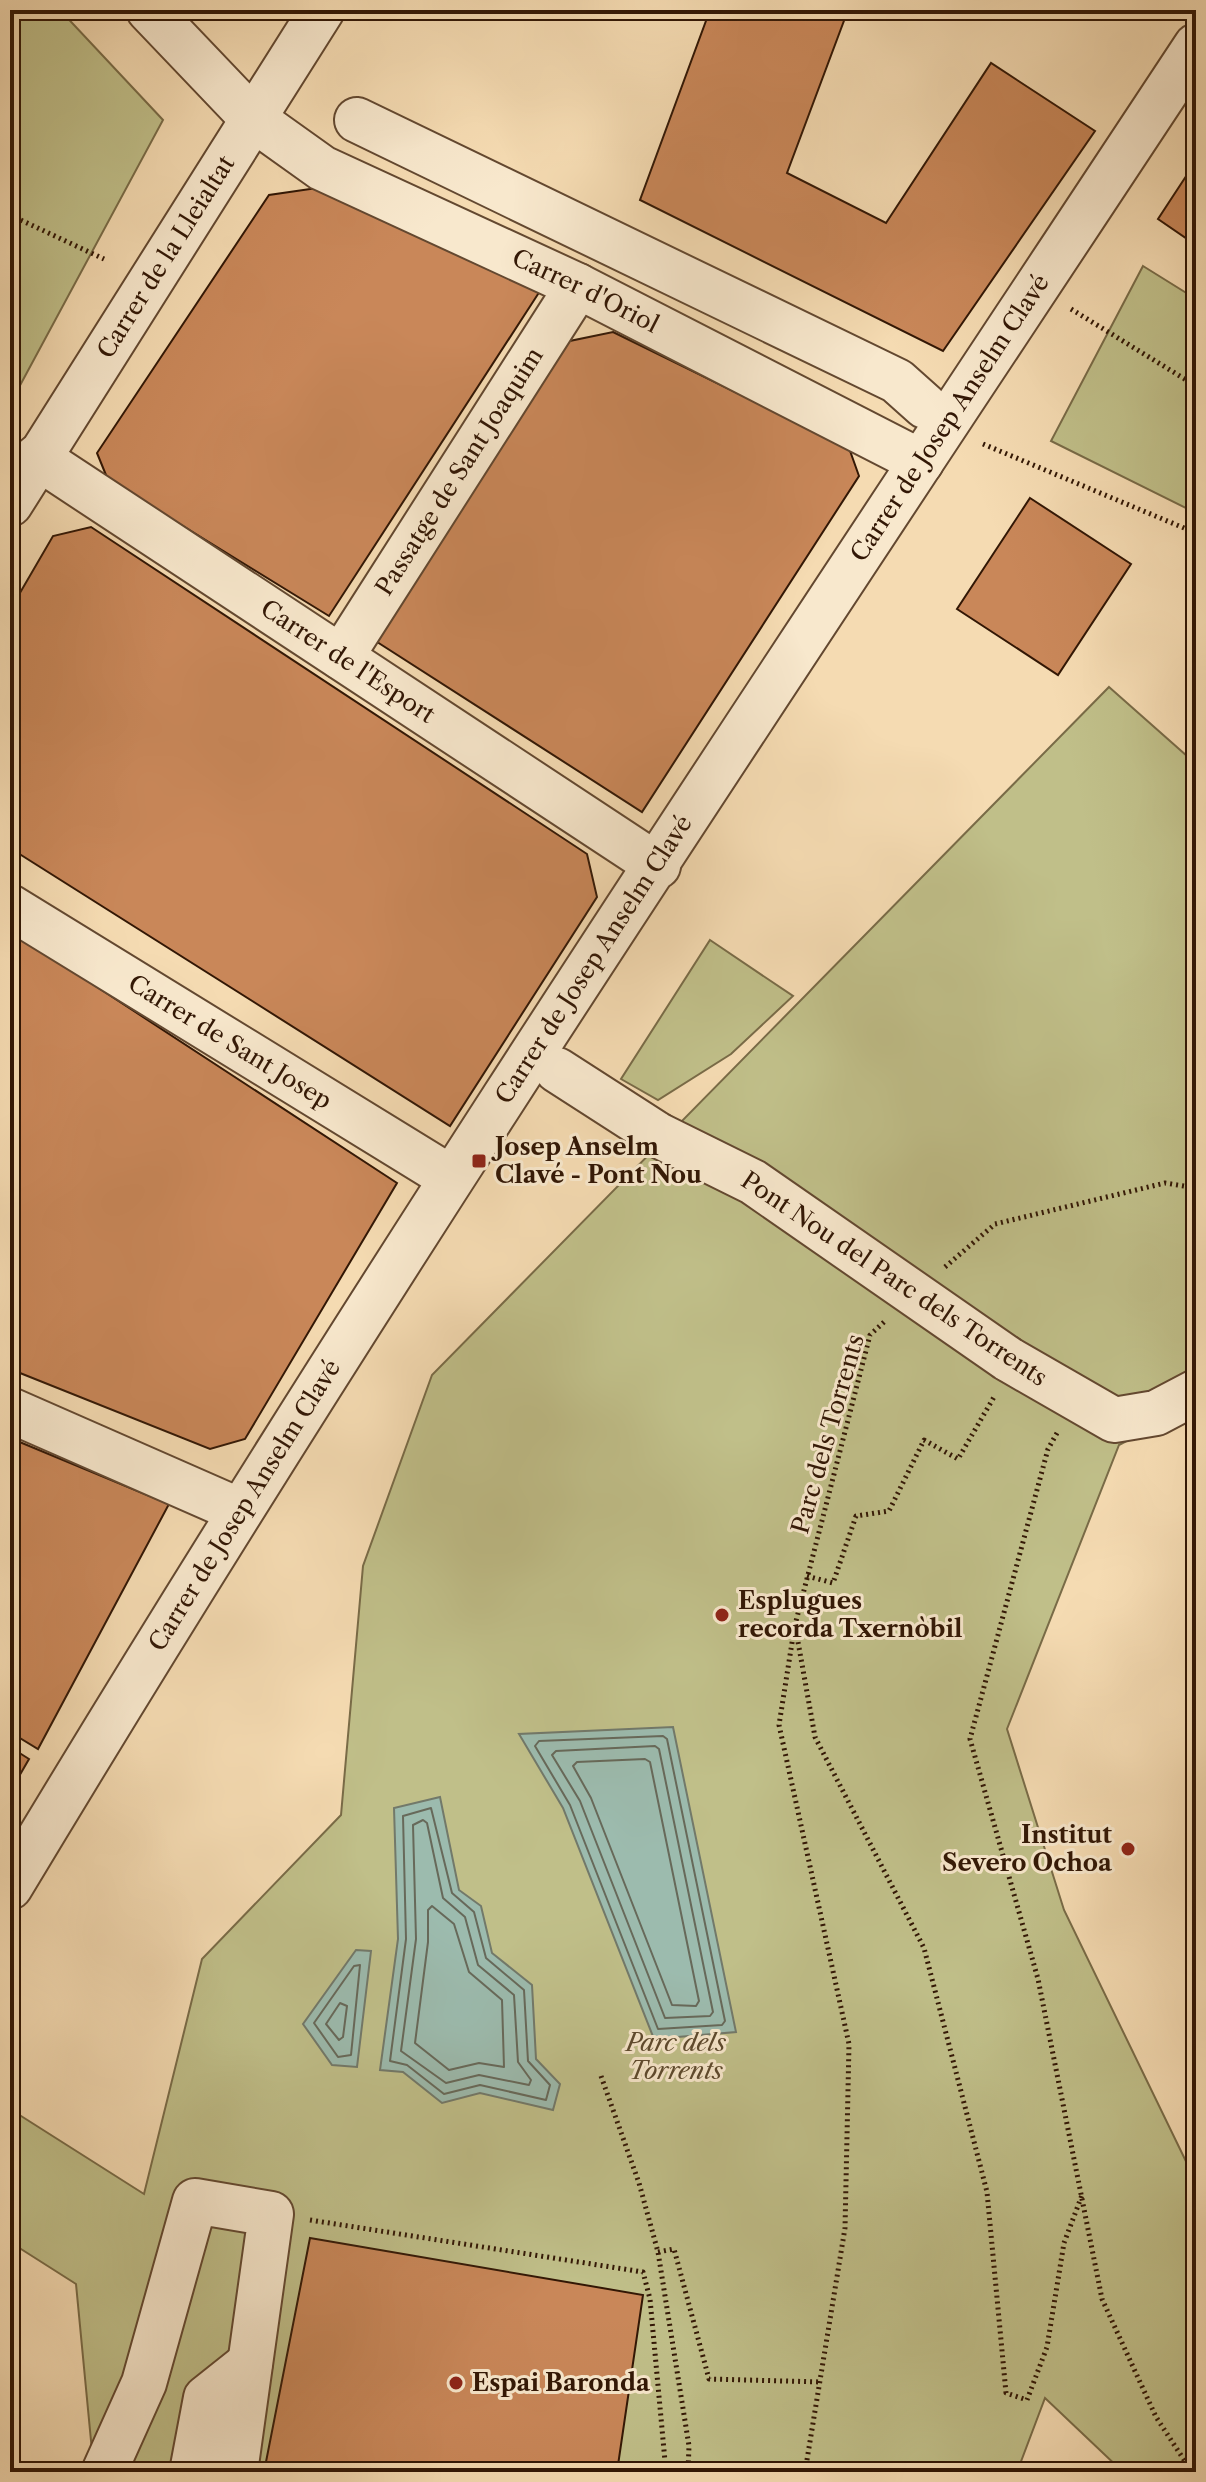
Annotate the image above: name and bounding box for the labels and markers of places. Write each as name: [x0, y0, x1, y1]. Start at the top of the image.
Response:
place label: Josep Anselm Clavé - Pont Nou: [491, 1132, 702, 1189]
marker: Josep Anselm Clavé - Pont Nou: [470, 1152, 488, 1170]
place label: Esplugues recorda Txernòbil: [738, 1586, 962, 1643]
marker: Esplugues recorda Txernòbil: [713, 1606, 731, 1624]
place label: Institut Severo Ochoa: [942, 1820, 1113, 1877]
marker: Institut Severo Ochoa: [1119, 1840, 1137, 1858]
place label: Espai Baronda: [472, 2368, 651, 2397]
marker: Espai Baronda: [447, 2374, 465, 2392]

